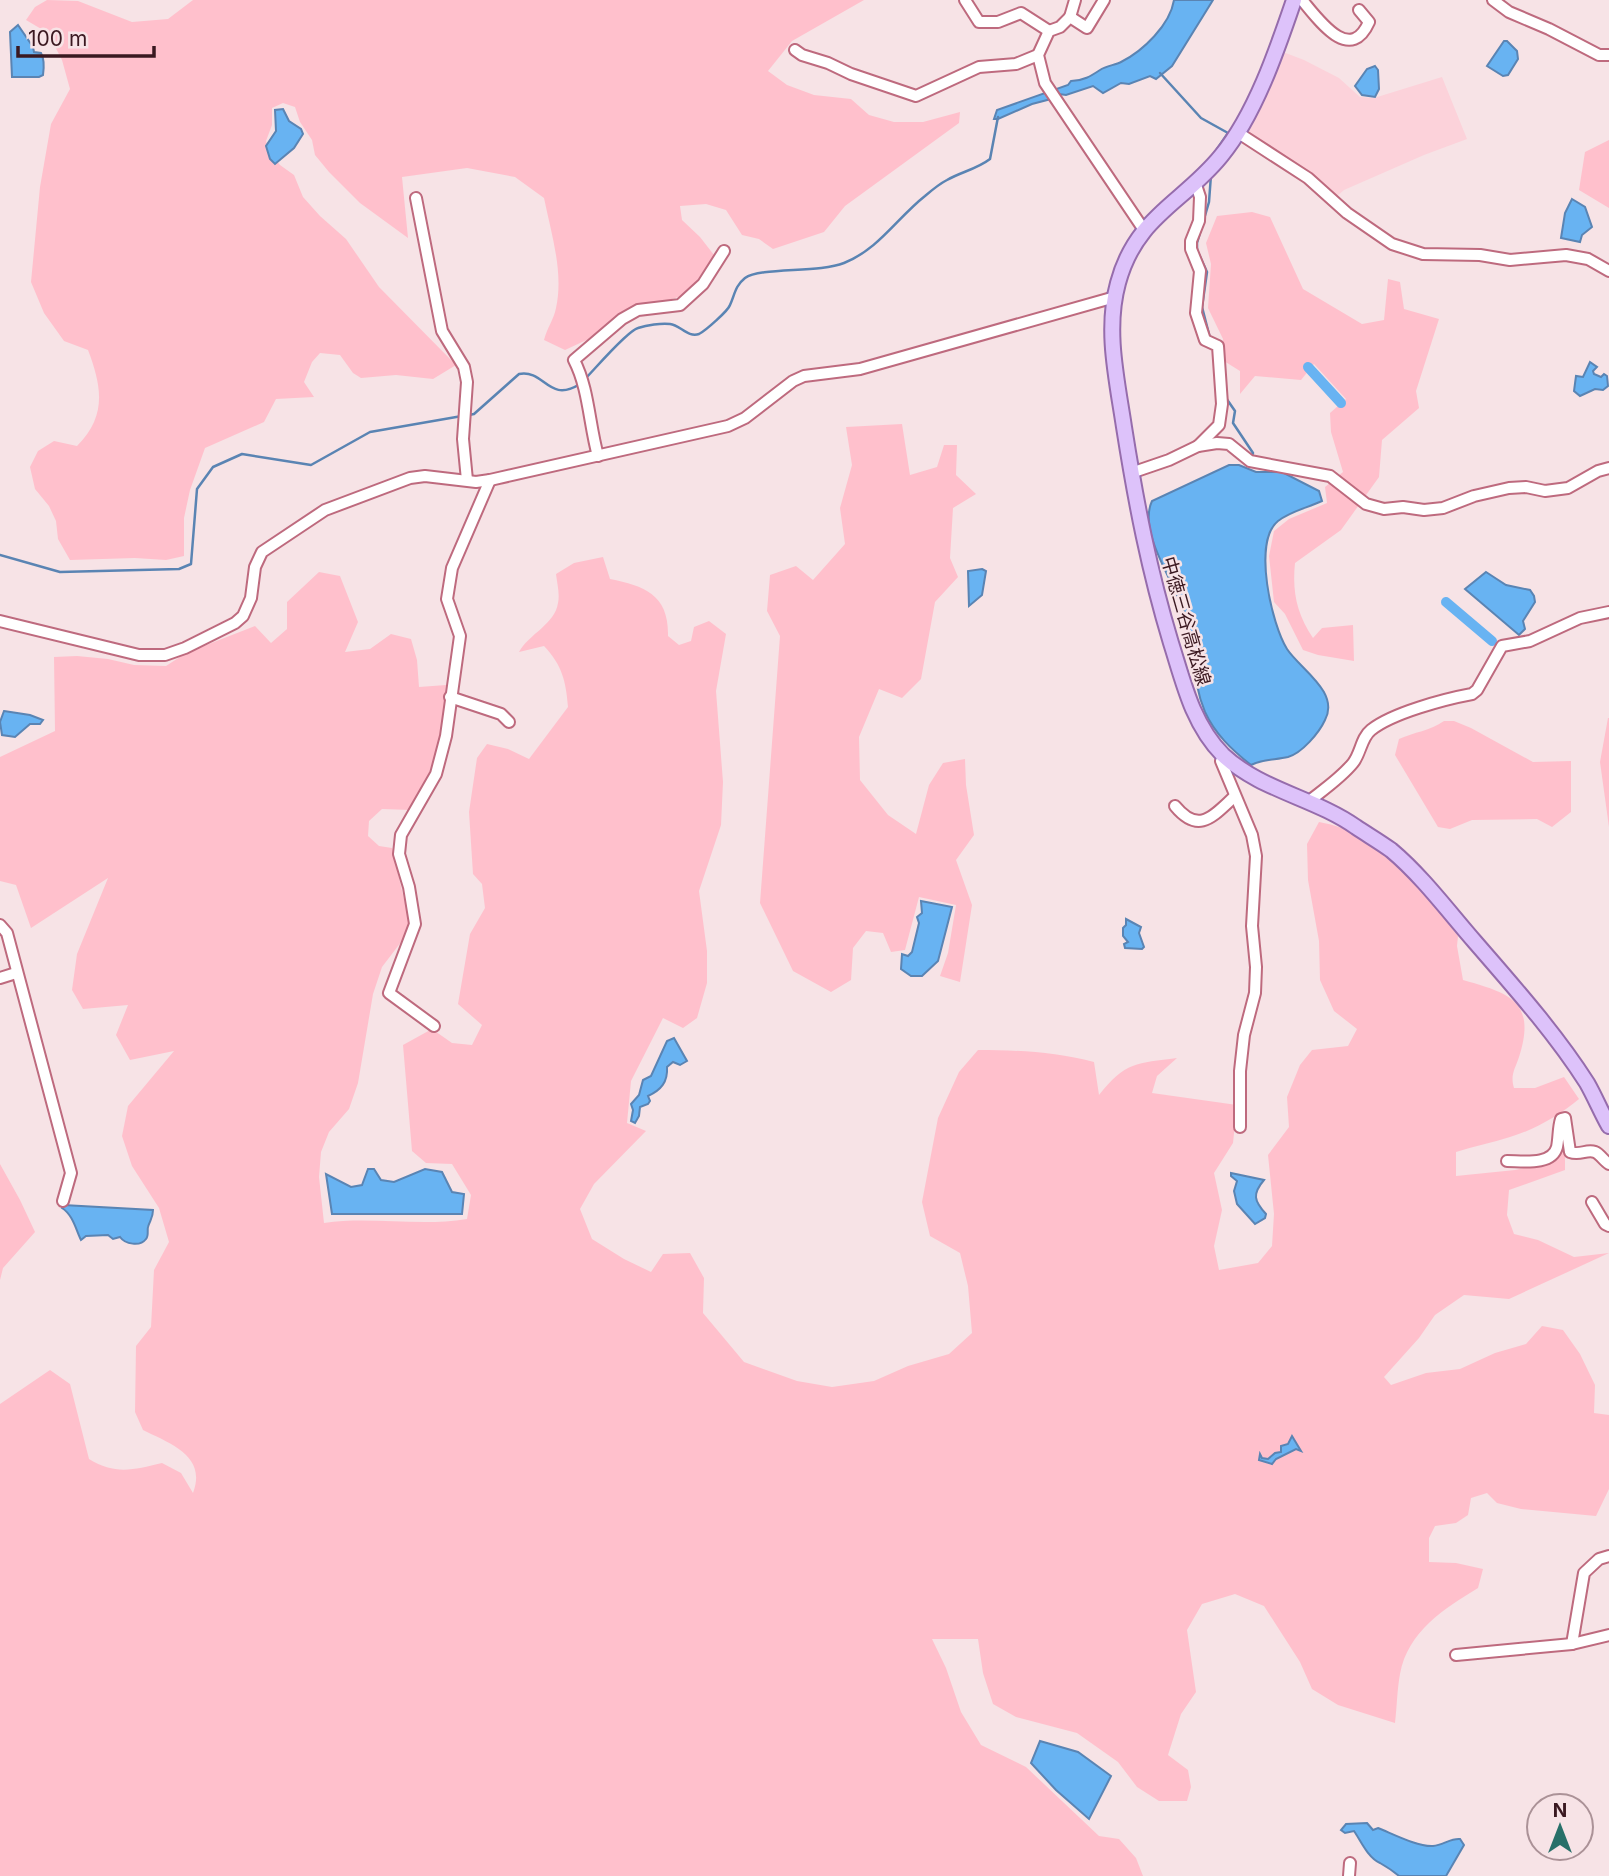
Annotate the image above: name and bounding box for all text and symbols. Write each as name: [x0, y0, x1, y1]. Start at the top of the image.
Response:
scale bar: [18, 14, 154, 58]
text: 100 m: [28, 26, 87, 51]
street label: 中徳三谷高松線: [1157, 554, 1215, 688]
north arrow: [1525, 1792, 1595, 1862]
text: N: [1553, 1799, 1567, 1822]

